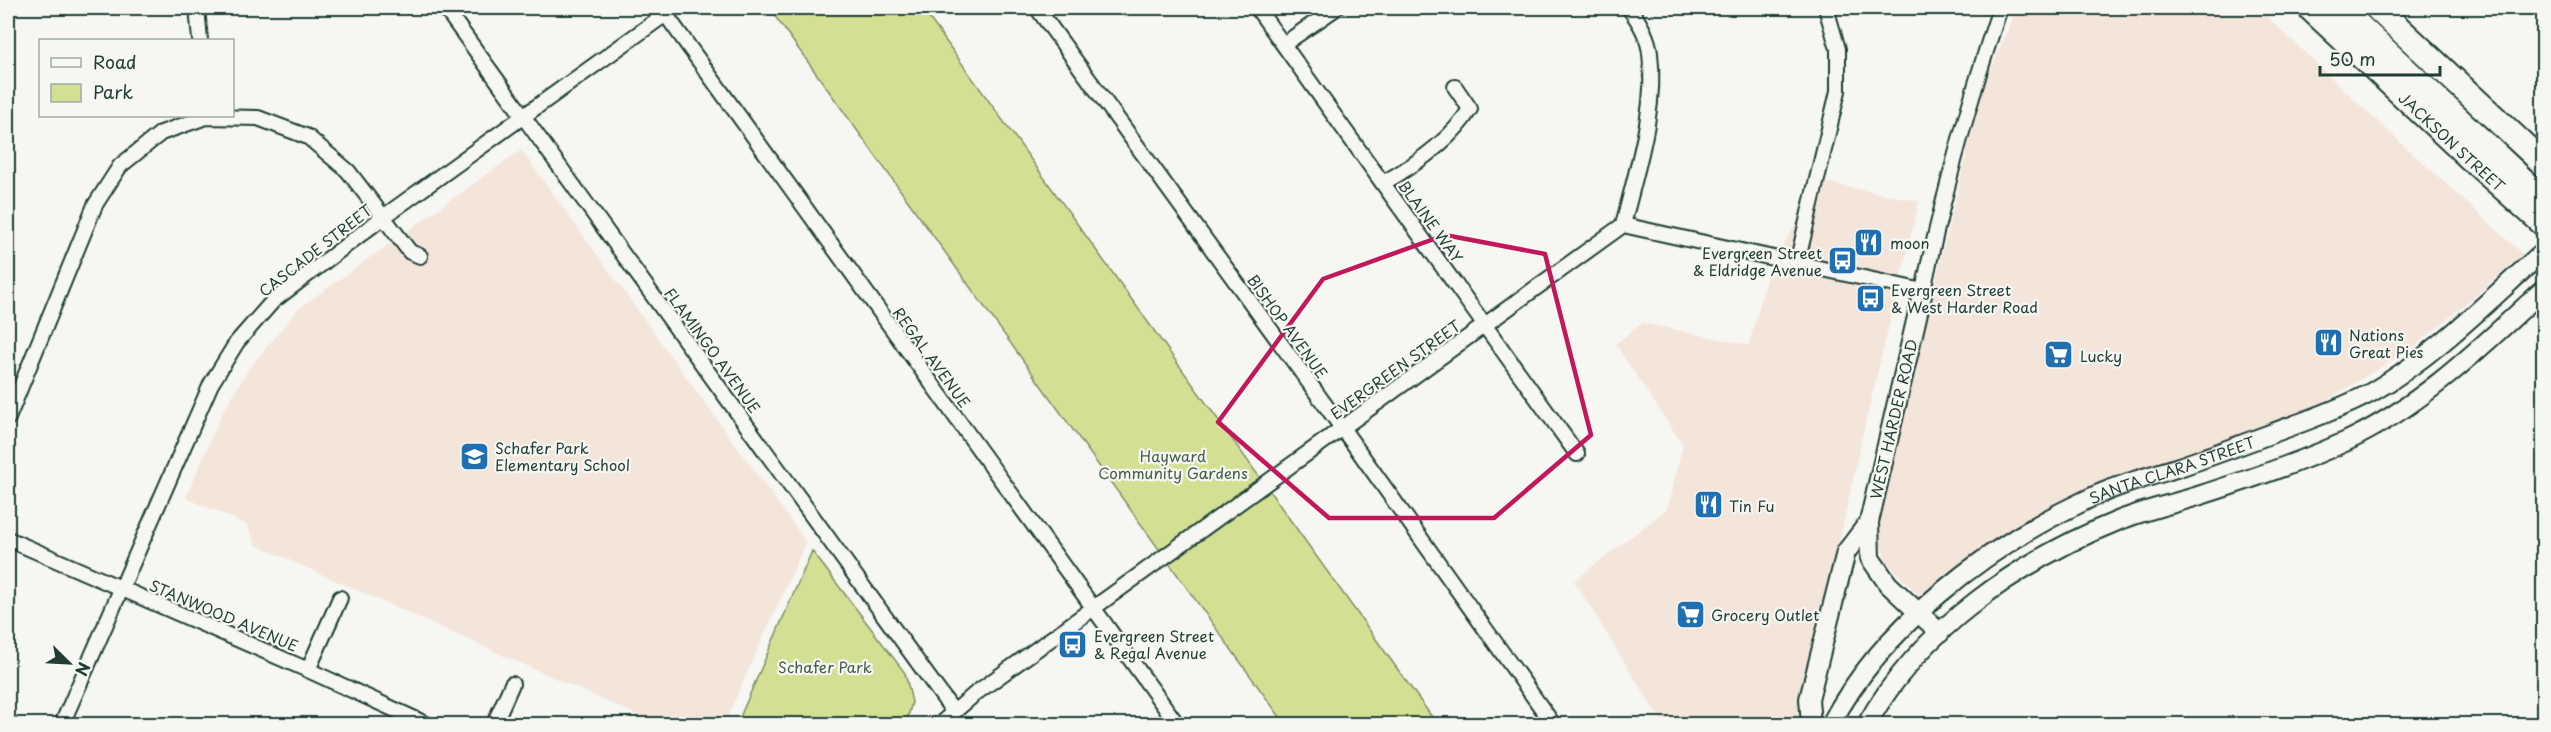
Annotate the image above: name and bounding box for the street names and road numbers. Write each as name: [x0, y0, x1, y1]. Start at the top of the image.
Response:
street label: JACKSON STREET: [2394, 86, 2511, 197]
street label: BLAINE WAY: [1393, 175, 1469, 267]
street label: CASCADE STREET: [253, 198, 377, 302]
street label: BISHOP AVENUE: [1242, 269, 1334, 383]
street label: FLAMINGO AVENUE: [660, 282, 766, 418]
street label: REGAL AVENUE: [888, 302, 976, 412]
street label: EVERGREEN STREET: [1325, 313, 1466, 424]
street label: WEST HARDER ROAD: [1863, 337, 1923, 501]
street label: SANTA CLARA STREET: [2085, 429, 2259, 509]
street label: STANWOOD AVENUE: [146, 573, 302, 657]

